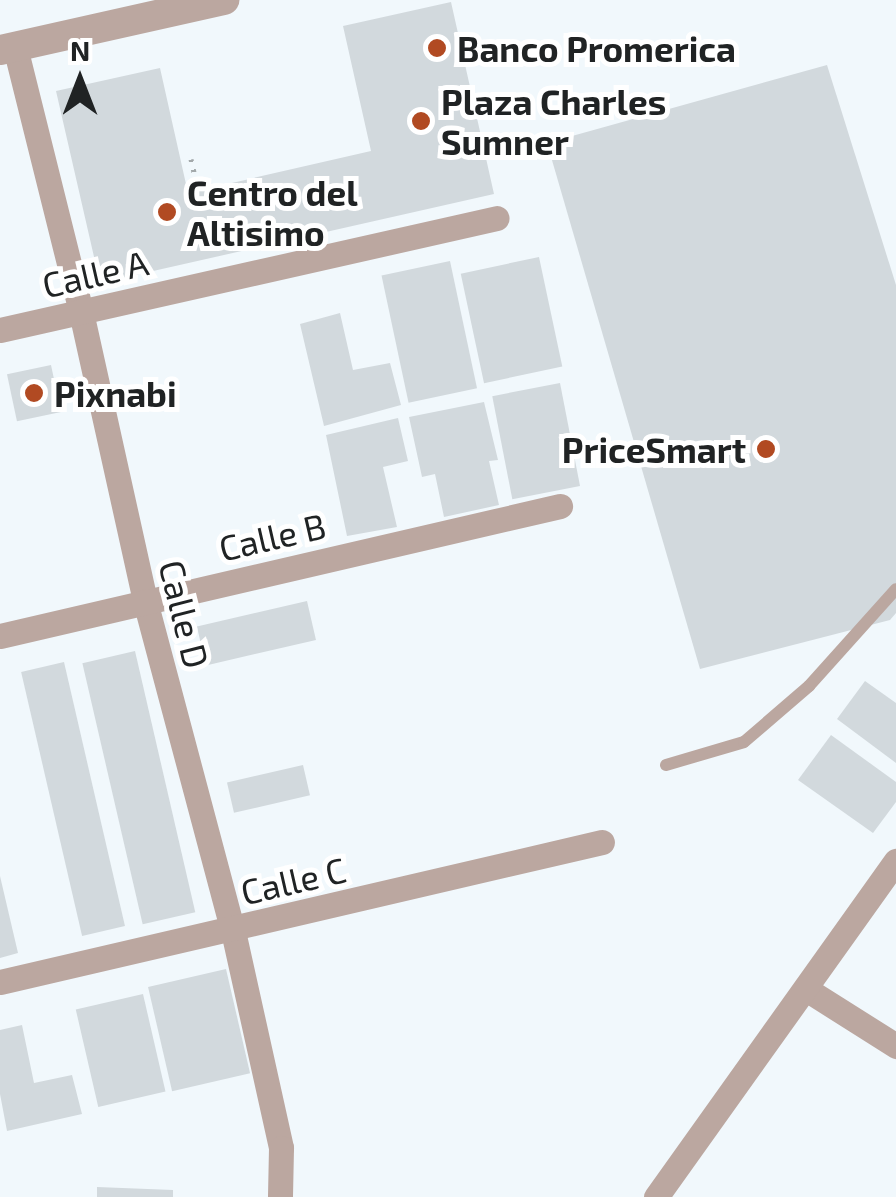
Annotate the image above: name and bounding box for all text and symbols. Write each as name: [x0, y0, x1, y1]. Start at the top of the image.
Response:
place label: Banco Promerica: [457, 27, 736, 69]
north arrow: [30, 30, 130, 130]
text: N: [70, 33, 90, 67]
marker: Banco Promerica: [426, 37, 448, 59]
place label: Plaza Charles Sumner: [441, 80, 666, 162]
marker: Plaza Charles Sumner: [410, 110, 432, 132]
place label: Centro del Altisimo: [187, 171, 358, 253]
marker: Centro del Altisimo: [156, 201, 178, 223]
street label: Calle A: [38, 240, 152, 306]
place label: Pixnabi: [54, 372, 177, 414]
marker: Pixnabi: [23, 382, 45, 404]
place label: PriceSmart: [562, 428, 746, 470]
marker: PriceSmart: [755, 438, 777, 460]
street label: Calle B: [215, 503, 329, 569]
street label: Calle D: [151, 556, 219, 672]
street label: Calle C: [236, 848, 350, 912]

